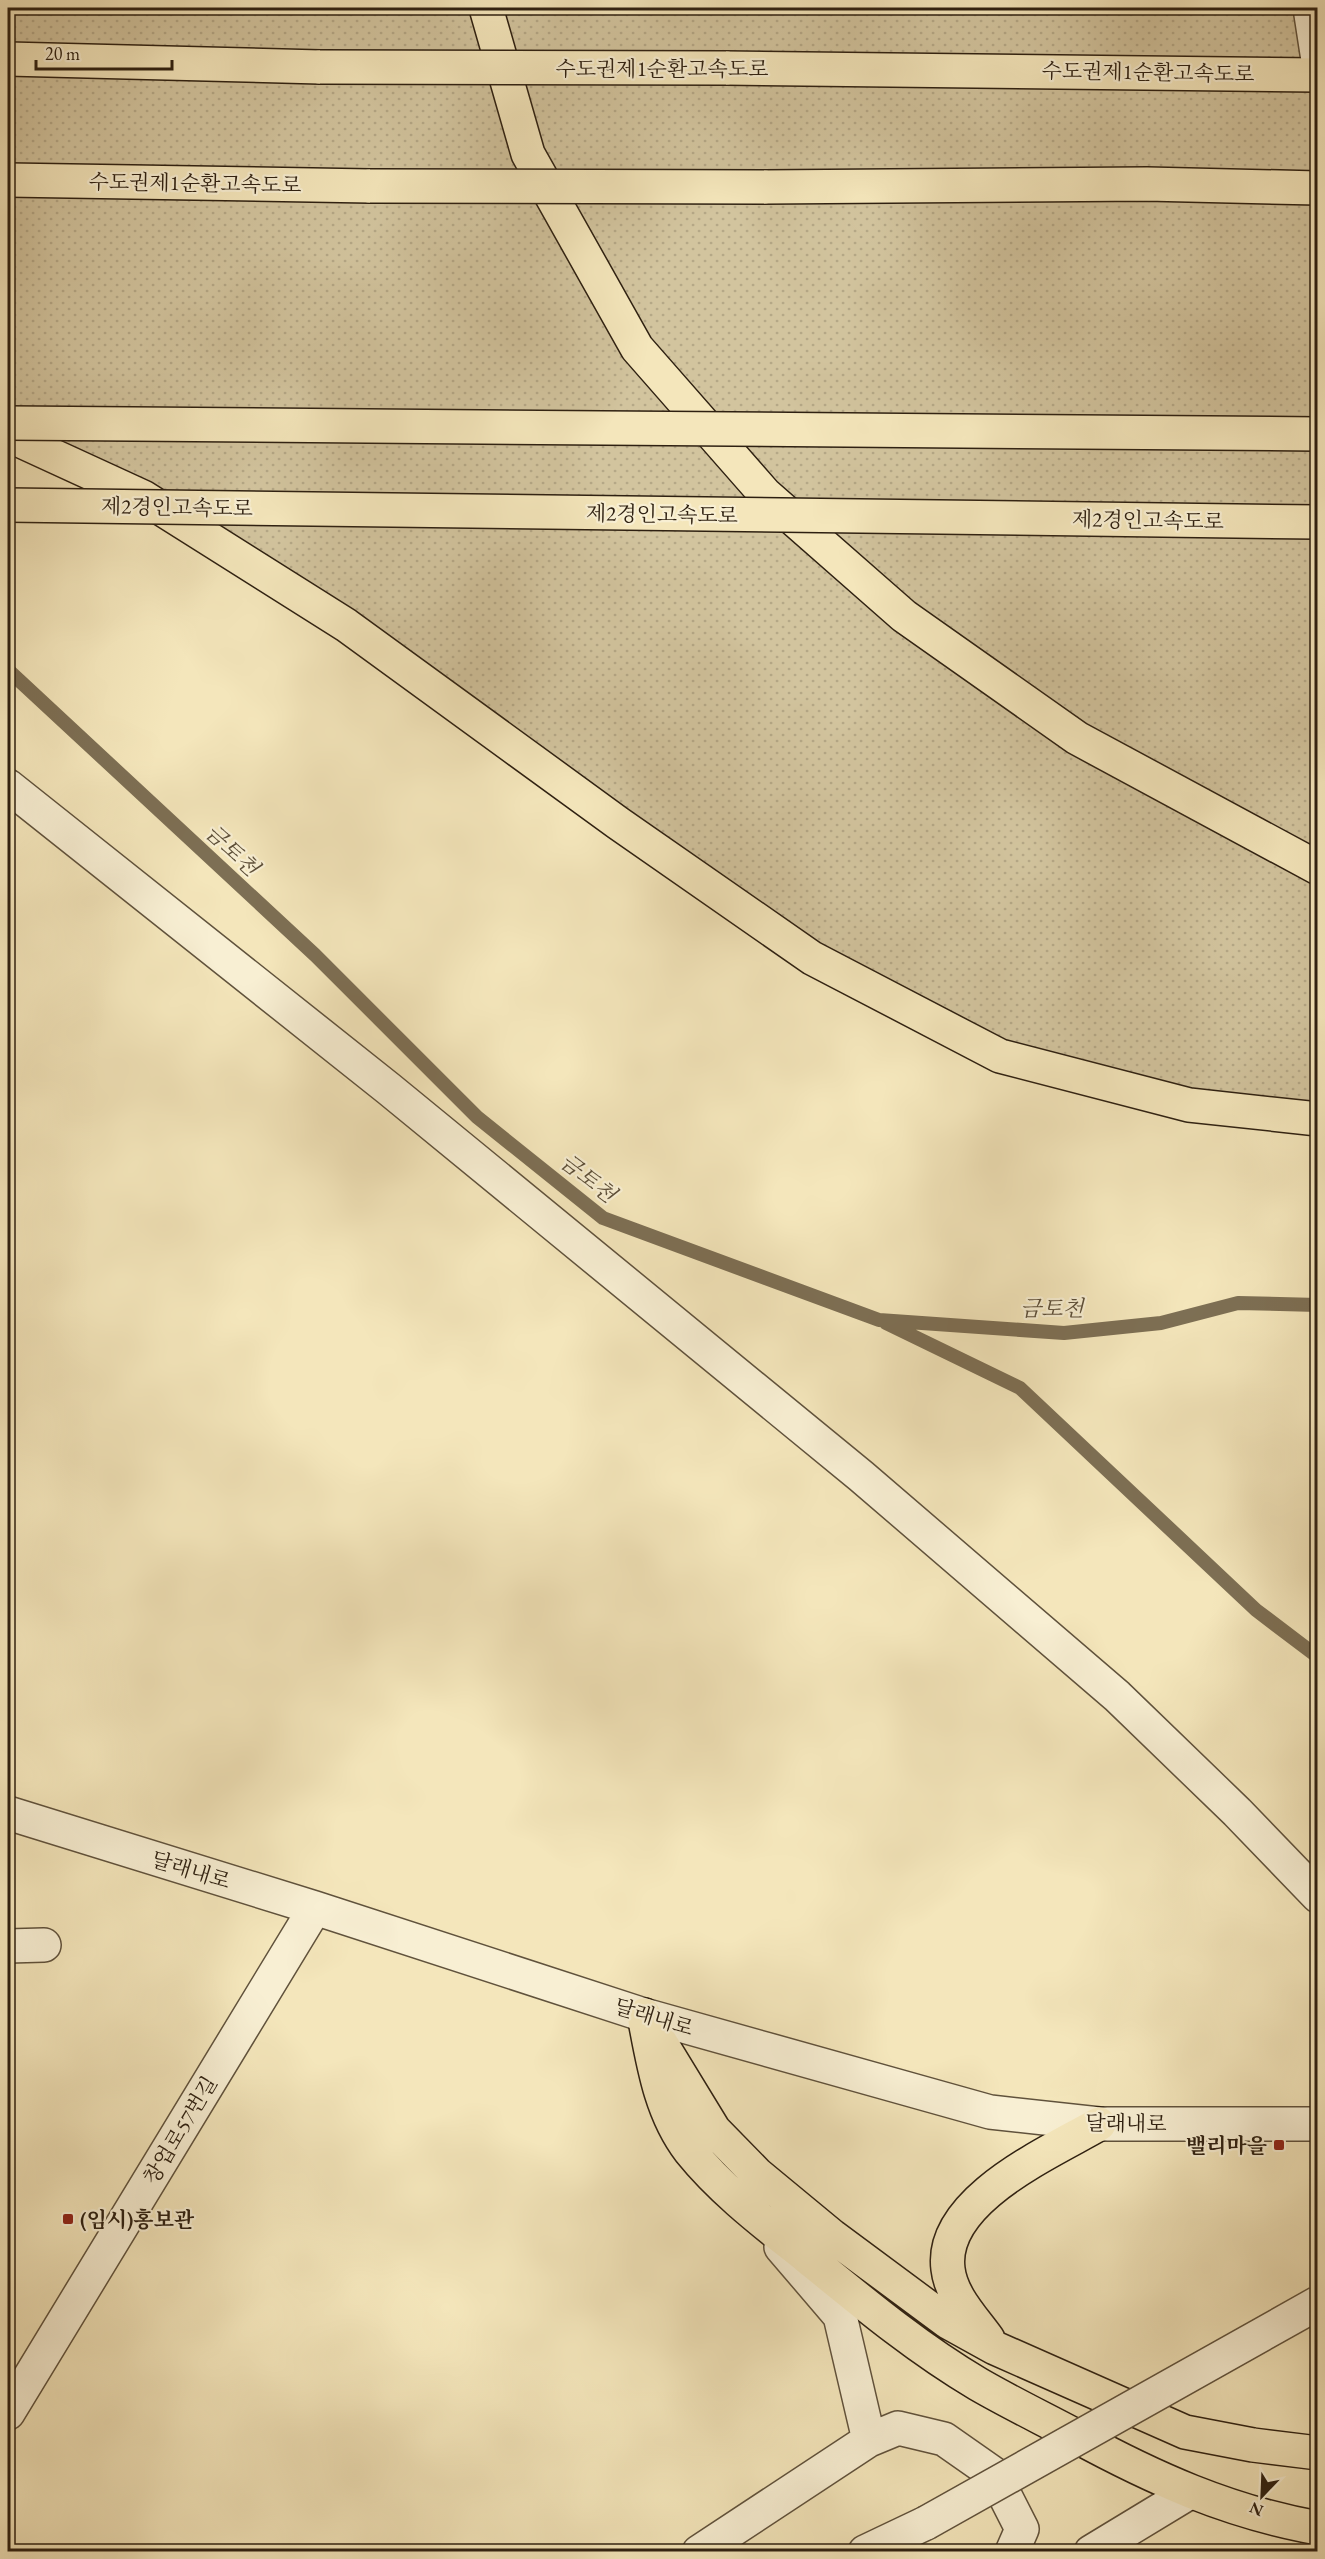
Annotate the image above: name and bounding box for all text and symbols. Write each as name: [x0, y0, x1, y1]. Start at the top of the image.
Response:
scale bar: [36, 33, 172, 71]
text: 20 m: [45, 42, 80, 65]
street label: 수도권제1순환고속도로: [556, 55, 768, 82]
street label: 수도권제1순환고속도로: [1041, 57, 1255, 87]
street label: 수도권제1순환고속도로: [88, 168, 302, 198]
street label: 제2경인고속도로: [101, 492, 253, 522]
street label: 제2경인고속도로: [586, 499, 738, 529]
street label: 제2경인고속도로: [1072, 505, 1224, 535]
water label: 금토천: [199, 818, 266, 884]
water label: 금토천: [554, 1147, 623, 1210]
water label: 금토천: [1020, 1294, 1086, 1323]
street label: 달래내로: [148, 1845, 234, 1895]
street label: 달래내로: [611, 1992, 697, 2042]
street label: 창업로57번길: [137, 2071, 223, 2189]
street label: 달래내로: [1085, 2109, 1167, 2137]
place label: 밸리마을: [1186, 2132, 1267, 2159]
marker: 밸리마을: [1272, 2138, 1286, 2152]
place label: (임시)홍보관: [80, 2206, 195, 2233]
marker: (임시)홍보관: [61, 2212, 75, 2226]
north arrow: [1232, 2466, 1292, 2526]
text: N: [1246, 2497, 1266, 2522]

